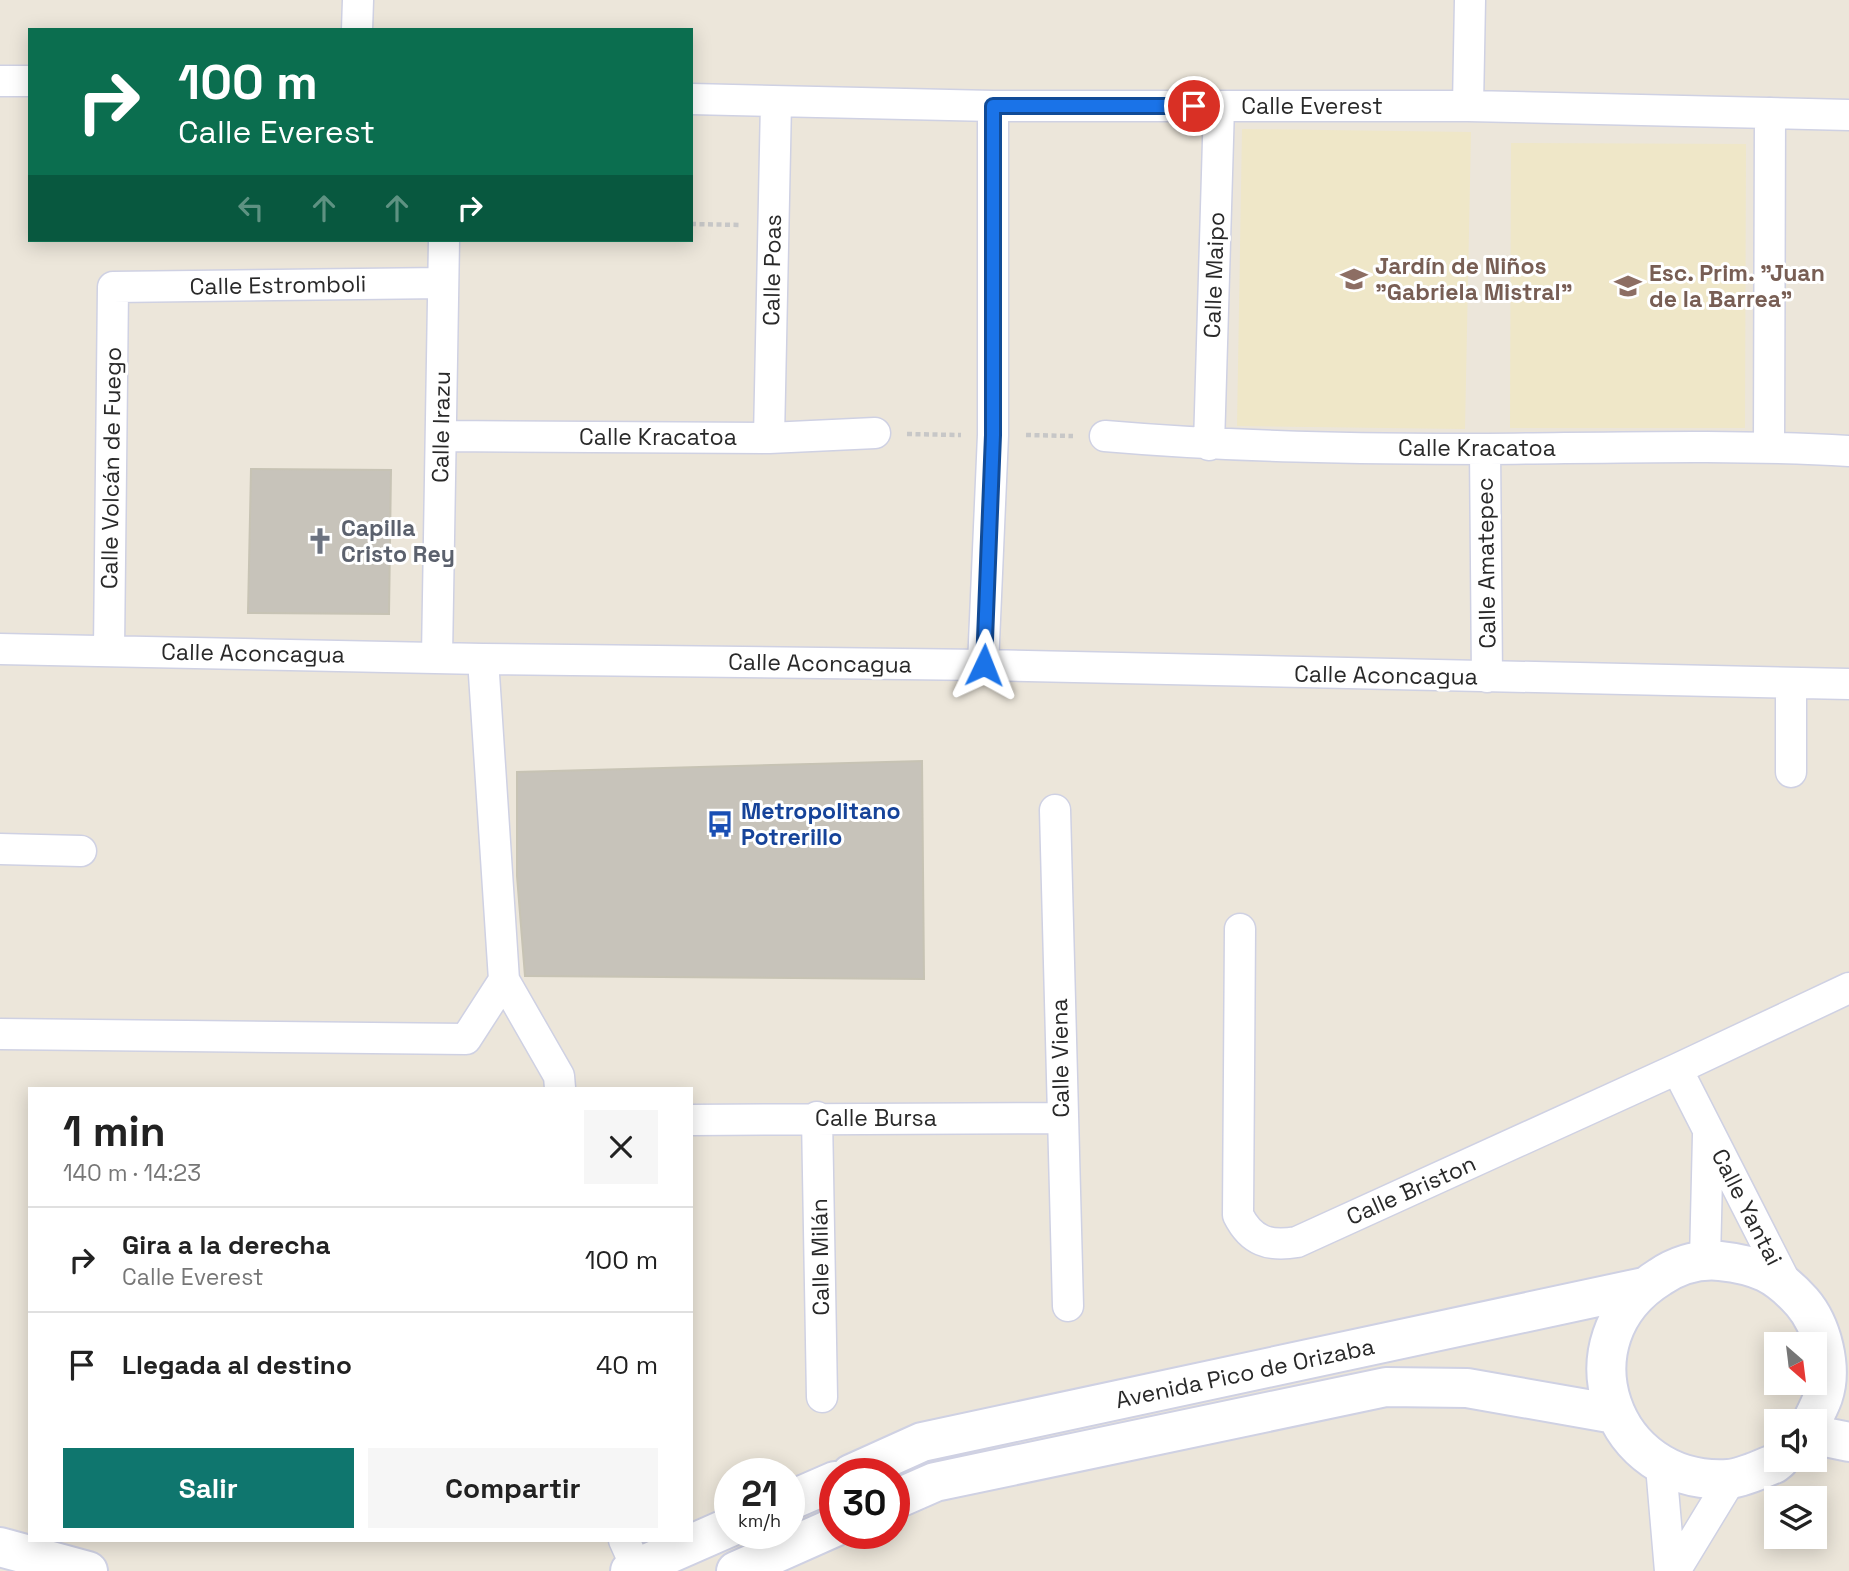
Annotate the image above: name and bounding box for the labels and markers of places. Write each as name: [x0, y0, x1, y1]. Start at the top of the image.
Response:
pin: [1164, 76, 1224, 136]
place label: Jardín de Niños "Gabriela Mistral": [1375, 251, 1573, 307]
place label: Esc. Prim. "Juan de la Barrea": [1649, 258, 1825, 314]
school or university icon: Jardín de Niños "Gabriela Mistral": [1339, 264, 1369, 294]
school or university icon: Esc. Prim. "Juan de la Barrea": [1613, 271, 1643, 301]
place label: Capilla Cristo Rey: [341, 513, 455, 569]
church icon: Capilla Cristo Rey: [305, 526, 335, 556]
place label: Metropolitano Potrerillo: [741, 796, 900, 852]
bus stop icon: Metropolitano Potrerillo: [705, 809, 735, 839]

